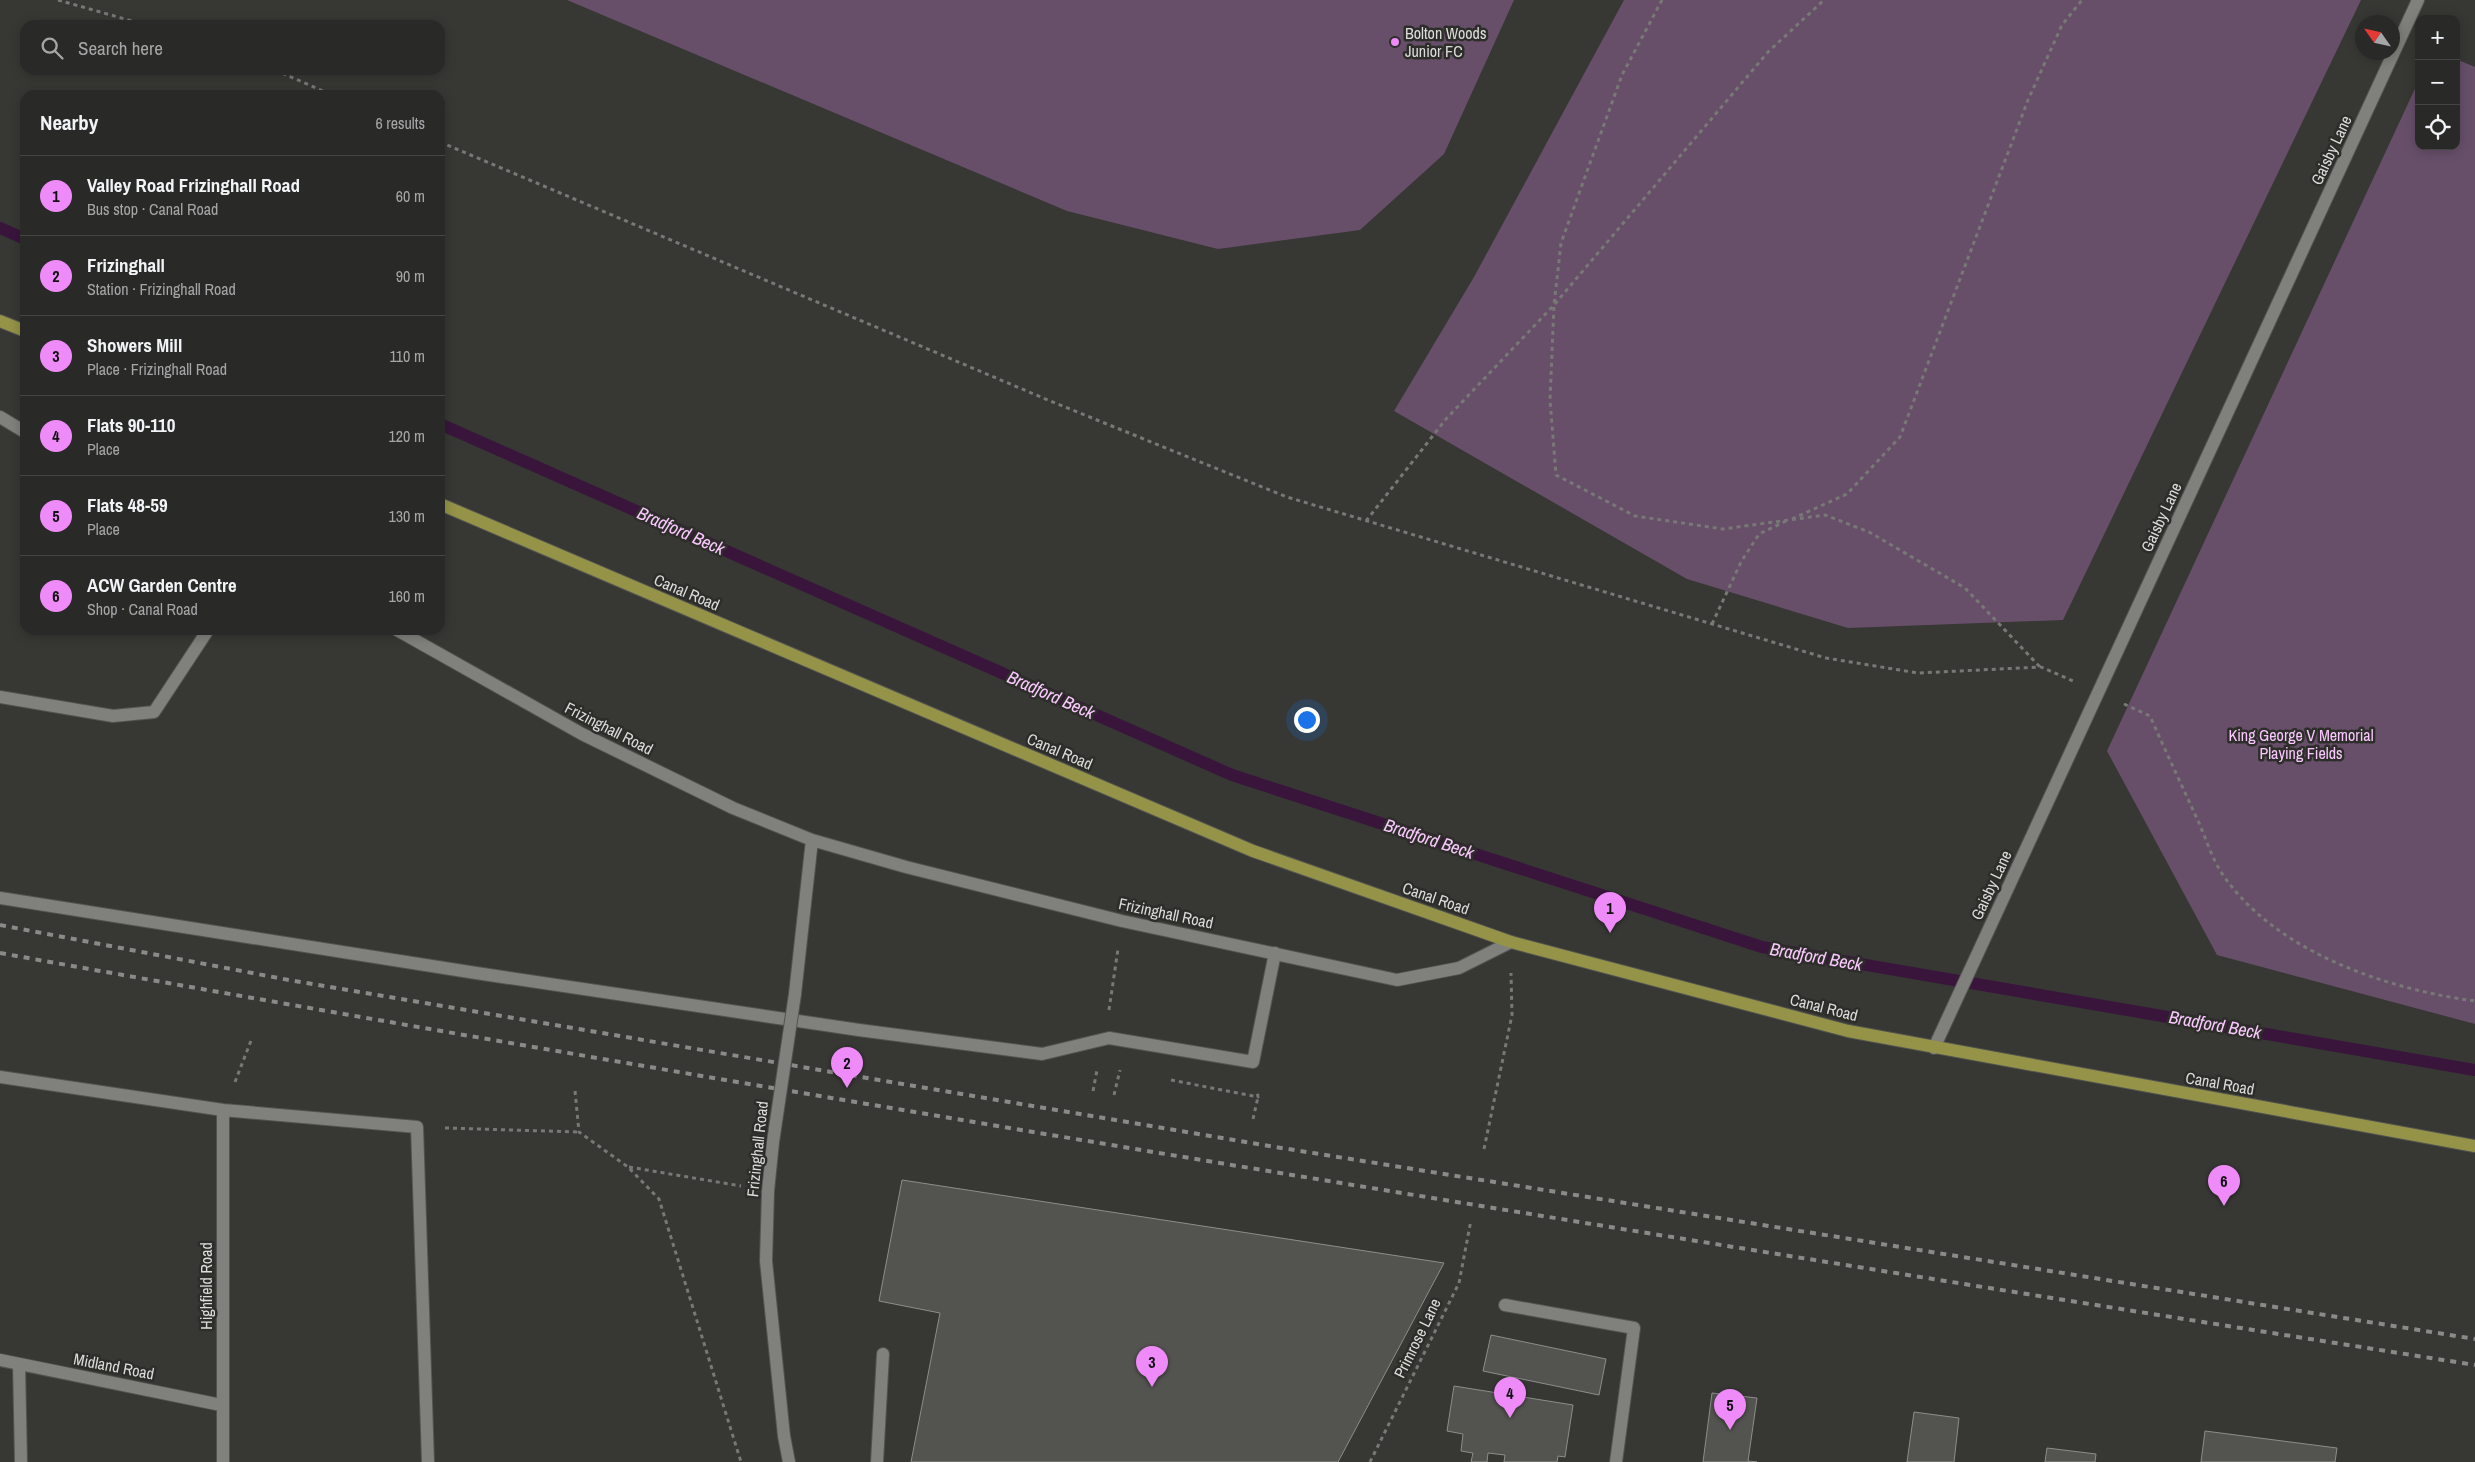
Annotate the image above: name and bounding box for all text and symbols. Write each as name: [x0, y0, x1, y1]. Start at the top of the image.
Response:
north arrow: [2355, 15, 2400, 60]
map controls: [2415, 15, 2460, 150]
button: +: [2415, 15, 2460, 60]
search box: [20, 20, 445, 75]
place label: Bolton Woods Junior FC: [1405, 22, 1486, 62]
icon: search: [38, 34, 66, 62]
text: Search here: [78, 35, 163, 61]
marker: Bolton Woods Junior FC: [1389, 36, 1401, 48]
button: −: [2415, 60, 2460, 105]
button: locate: [2415, 105, 2460, 150]
text: Nearby: [40, 108, 98, 137]
text: 6 results: [375, 112, 425, 134]
street label: Gaisby Lane: [2305, 112, 2357, 188]
text: Valley Road Frizinghall Road: [87, 172, 300, 198]
text: 1: [52, 185, 60, 207]
text: 60 m: [396, 185, 425, 207]
text: Bus stop · Canal Road: [87, 198, 218, 220]
text: Frizinghall: [87, 252, 165, 278]
text: 2: [52, 265, 60, 287]
text: 90 m: [396, 265, 425, 287]
text: Station · Frizinghall Road: [87, 278, 236, 300]
text: Showers Mill: [87, 332, 182, 358]
text: 3: [52, 345, 60, 367]
text: 110 m: [389, 345, 425, 367]
text: Place · Frizinghall Road: [87, 358, 227, 380]
text: Flats 90-110: [87, 412, 175, 438]
text: 4: [52, 425, 60, 447]
text: 120 m: [389, 425, 425, 447]
text: Place: [87, 438, 120, 460]
street label: Gaisby Lane: [2135, 479, 2187, 555]
text: Flats 48-59: [87, 492, 168, 518]
water label: Bradford Beck: [633, 500, 730, 561]
text: 5: [52, 505, 60, 527]
text: 130 m: [389, 505, 425, 527]
text: Place: [87, 518, 120, 540]
street label: Canal Road: [651, 568, 723, 616]
text: ACW Garden Centre: [87, 572, 237, 598]
text: 6: [52, 585, 60, 607]
text: 160 m: [389, 585, 425, 607]
text: Shop · Canal Road: [87, 598, 198, 620]
water label: Bradford Beck: [1003, 664, 1100, 725]
street label: Frizinghall Road: [561, 696, 657, 760]
your location: [1294, 707, 1320, 733]
park label: King George V Memorial Playing Fields: [2228, 724, 2374, 764]
street label: Canal Road: [1024, 727, 1096, 775]
water label: Bradford Beck: [1381, 812, 1478, 865]
street label: Gaisby Lane: [1965, 847, 2017, 923]
street label: Canal Road: [1400, 876, 1472, 920]
street label: Frizinghall Road: [1117, 892, 1215, 934]
pin: 1: [1594, 892, 1626, 933]
water label: Bradford Beck: [1768, 936, 1865, 977]
street label: Canal Road: [1788, 988, 1860, 1026]
water label: Bradford Beck: [2167, 1004, 2264, 1045]
pin: 2: [831, 1047, 863, 1088]
street label: Canal Road: [2184, 1066, 2256, 1100]
street label: Frizinghall Road: [741, 1100, 773, 1198]
pin: 6: [2208, 1165, 2240, 1206]
street label: Highfield Road: [195, 1242, 217, 1330]
street label: Primrose Lane: [1388, 1295, 1446, 1381]
pin: 3: [1136, 1346, 1168, 1387]
street label: Midland Road: [72, 1347, 156, 1385]
pin: 4: [1494, 1377, 1526, 1418]
pin: 5: [1714, 1389, 1746, 1430]

